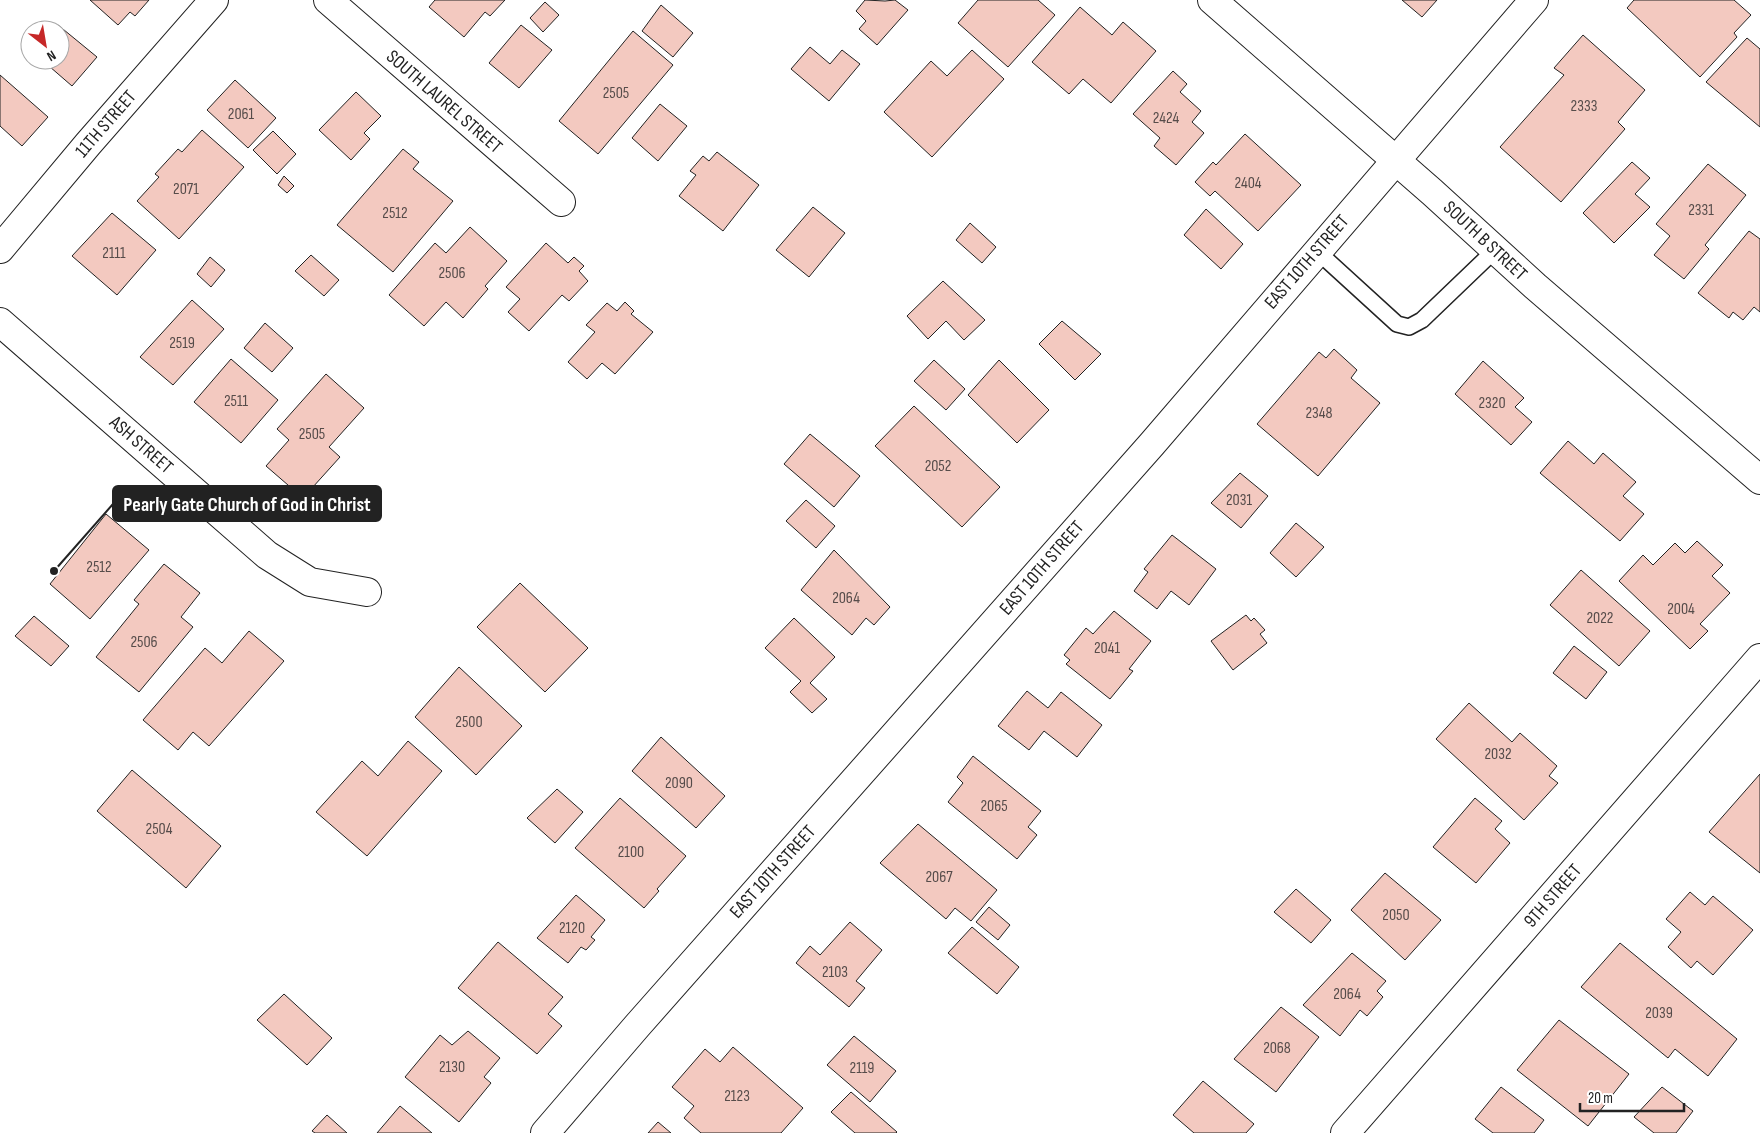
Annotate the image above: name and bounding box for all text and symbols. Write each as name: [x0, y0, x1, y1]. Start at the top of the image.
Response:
north arrow: [20, 20, 70, 70]
street label: SOUTH LAUREL STREET: [381, 45, 507, 159]
text: N: [44, 47, 59, 65]
house number: 2505: [603, 84, 629, 103]
street label: 11TH STREET: [71, 85, 142, 162]
house number: 2333: [1571, 97, 1597, 116]
house number: 2061: [228, 105, 255, 124]
house number: 2424: [1153, 109, 1180, 128]
house number: 2404: [1234, 174, 1262, 193]
house number: 2071: [173, 180, 199, 199]
street label: SOUTH B STREET: [1438, 196, 1532, 286]
house number: 2331: [1688, 201, 1714, 220]
house number: 2512: [382, 204, 408, 223]
street label: EAST 10TH STREET: [1260, 210, 1354, 314]
house number: 2111: [102, 244, 126, 263]
house number: 2506: [438, 264, 466, 283]
house number: 2519: [169, 334, 195, 353]
house number: 2511: [224, 392, 248, 411]
house number: 2320: [1478, 394, 1506, 413]
house number: 2348: [1305, 404, 1333, 423]
street label: ASH STREET: [104, 410, 178, 479]
house number: 2505: [299, 425, 325, 444]
house number: 2052: [925, 457, 951, 476]
callout: Pearly Gate Church of God in Christ: [113, 486, 381, 521]
house number: 2031: [1226, 491, 1252, 510]
text: Pearly Gate Church of God in Christ: [123, 493, 371, 517]
street label: EAST 10TH STREET: [995, 516, 1089, 620]
house number: 2512: [86, 558, 112, 577]
house number: 2064: [832, 589, 860, 608]
house number: 2004: [1667, 600, 1695, 619]
house number: 2022: [1587, 609, 1613, 628]
house number: 2506: [130, 633, 158, 652]
house number: 2041: [1094, 639, 1120, 658]
house number: 2500: [455, 713, 483, 732]
house number: 2032: [1484, 745, 1512, 764]
house number: 2090: [665, 774, 693, 793]
house number: 2065: [980, 797, 1008, 816]
house number: 2504: [146, 820, 173, 839]
street label: EAST 10TH STREET: [725, 820, 821, 923]
house number: 2100: [618, 843, 644, 862]
street label: 9TH STREET: [1519, 859, 1587, 932]
house number: 2067: [925, 868, 953, 887]
house number: 2050: [1382, 906, 1410, 925]
house number: 2120: [559, 919, 585, 938]
house number: 2103: [822, 963, 848, 982]
house number: 2064: [1333, 985, 1361, 1004]
house number: 2039: [1645, 1004, 1673, 1023]
house number: 2068: [1263, 1039, 1291, 1058]
house number: 2130: [439, 1058, 465, 1077]
house number: 2119: [850, 1059, 874, 1078]
scale bar: [1580, 1080, 1684, 1112]
house number: 2123: [724, 1087, 750, 1106]
text: 20 m: [1588, 1089, 1613, 1108]

